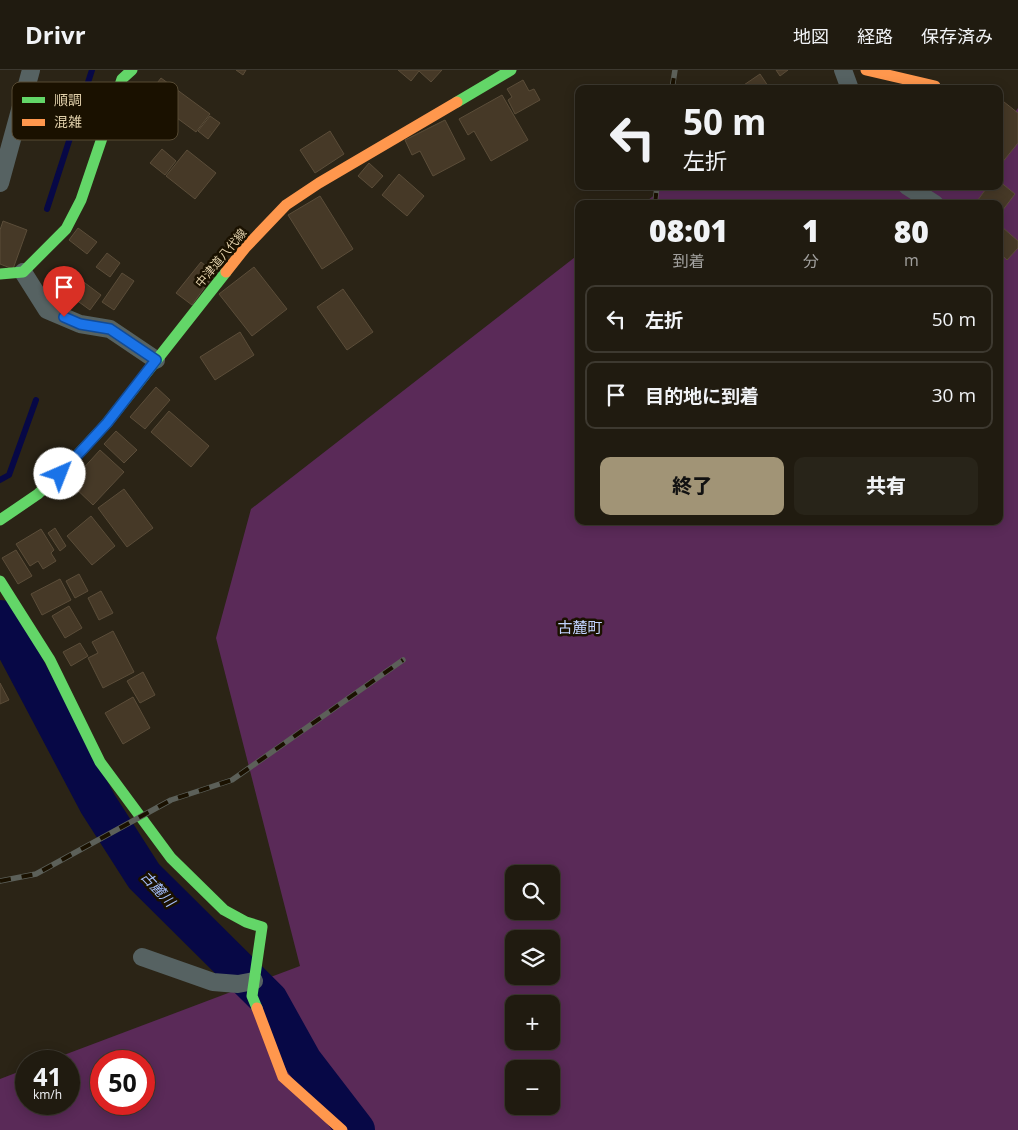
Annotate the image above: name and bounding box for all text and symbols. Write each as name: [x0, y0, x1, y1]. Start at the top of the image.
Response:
text: Drivr: [25, 18, 86, 51]
text: 地図: [793, 24, 829, 48]
text: 経路: [857, 24, 893, 48]
text: 保存済み: [921, 24, 993, 48]
legend: [12, 82, 178, 140]
text: 順調: [54, 90, 82, 109]
text: 50 m: [683, 98, 766, 145]
icon: left: [600, 105, 665, 170]
text: 混雑: [54, 112, 82, 131]
text: 左折: [683, 145, 727, 175]
text: 08:01: [649, 210, 728, 251]
text: 1: [802, 210, 820, 251]
text: 80: [894, 211, 929, 252]
street label: 中津道八代線: [191, 225, 250, 291]
text: m: [904, 249, 919, 271]
text: 到着: [673, 250, 705, 272]
text: 分: [803, 250, 819, 272]
pin: [43, 266, 85, 317]
icon: arrive: [50, 273, 78, 301]
icon: left: [602, 305, 630, 333]
text: 50 m: [932, 306, 976, 332]
text: 左折: [645, 307, 683, 333]
icon: arrive: [602, 381, 630, 409]
text: 30 m: [932, 382, 976, 408]
text: 目的地に到着: [645, 383, 759, 409]
position arrow: [33, 447, 85, 499]
button: 終了: [600, 457, 784, 515]
button: 共有: [794, 457, 978, 515]
district label: 古麓町: [557, 617, 603, 637]
map controls: [505, 865, 560, 1115]
button: search: [505, 865, 560, 920]
water label: 古麓川: [137, 867, 181, 912]
button: layers: [505, 930, 560, 985]
button: +: [505, 995, 560, 1050]
speed limit sign: 50: [90, 1050, 155, 1115]
text: 41: [33, 1059, 62, 1093]
button: −: [505, 1060, 560, 1115]
text: km/h: [33, 1086, 62, 1103]

